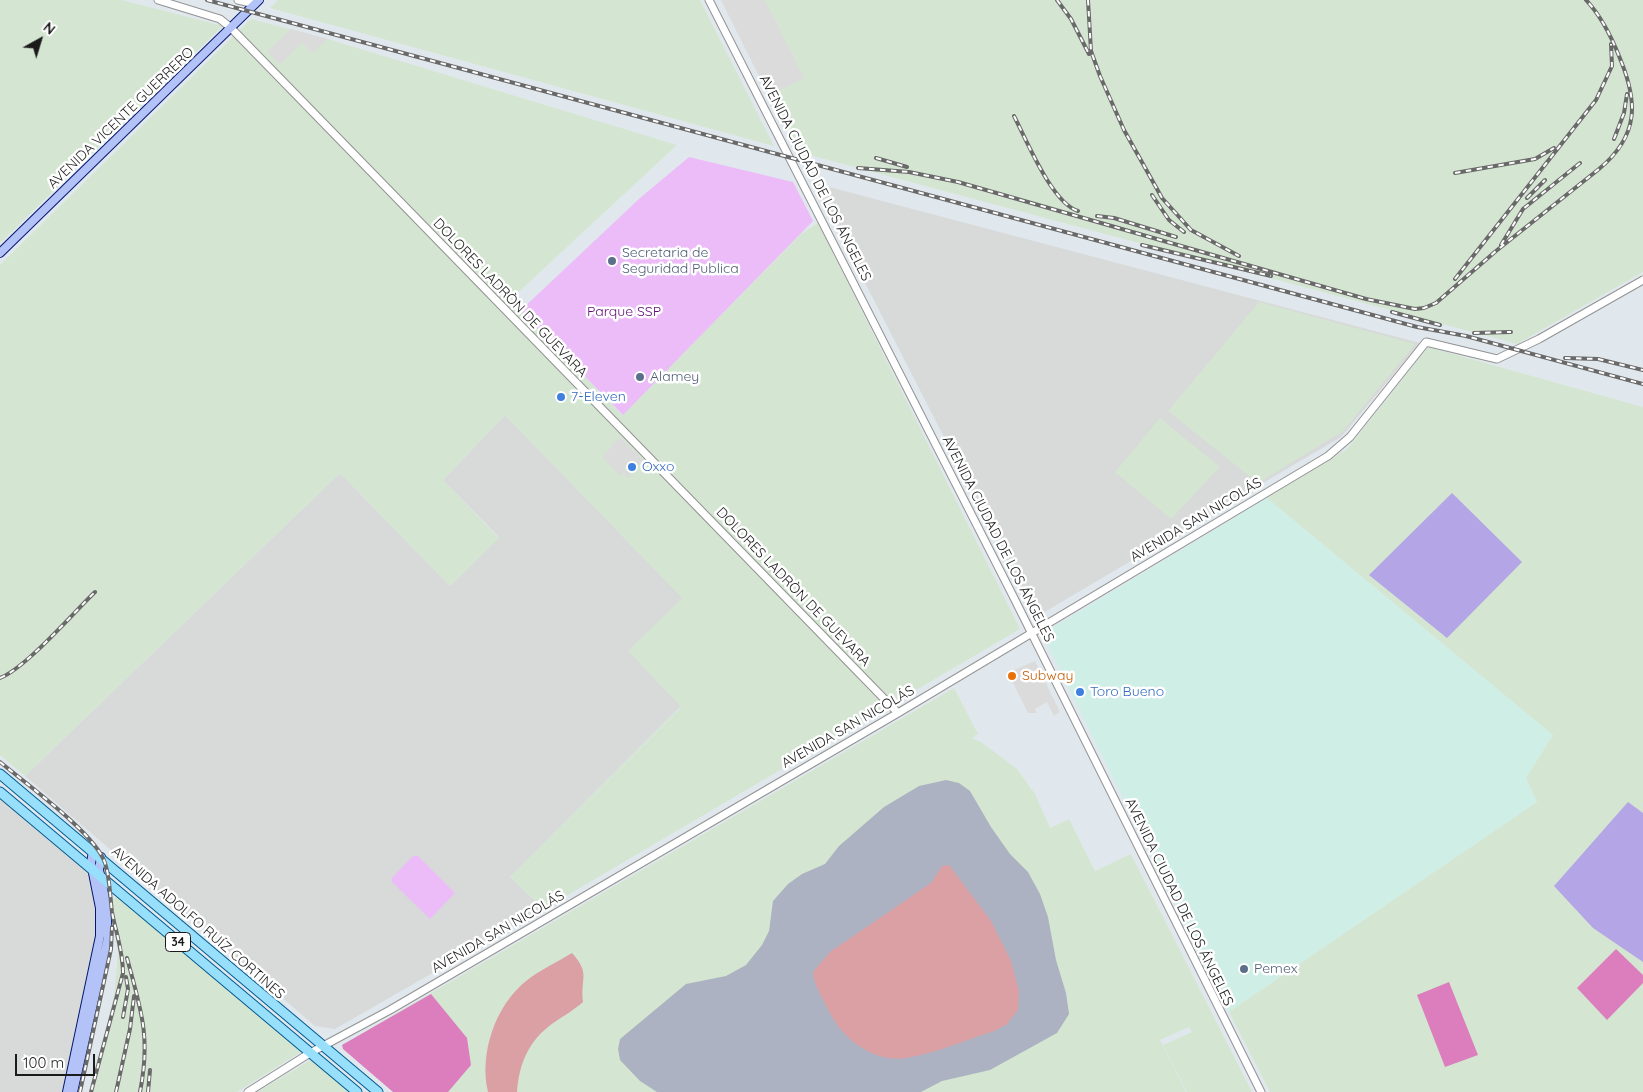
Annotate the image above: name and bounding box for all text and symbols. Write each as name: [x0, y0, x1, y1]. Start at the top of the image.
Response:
north arrow: [15, 15, 65, 65]
text: N: [40, 18, 59, 39]
street label: AVENIDA VICENTE GUERRERO: [45, 44, 197, 192]
street label: AVENIDA CIUDAD DE LOS ÁNGELES: [756, 72, 874, 284]
street label: DOLORES LADRÒN DE GUEVARA: [430, 215, 590, 381]
place label: Secretaria de Seguridad Publica: [622, 245, 739, 278]
marker: Secretaria de Seguridad Publica: [606, 255, 618, 267]
park label: Parque SSP: [587, 304, 661, 320]
place label: Alamey: [650, 369, 699, 385]
marker: Alamey: [634, 371, 646, 383]
place label: 7-Eleven: [571, 389, 626, 405]
marker: 7-Eleven: [555, 391, 567, 403]
street label: AVENIDA CIUDAD DE LOS ÁNGELES: [939, 433, 1057, 645]
place label: Oxxo: [642, 459, 674, 475]
marker: Oxxo: [626, 461, 638, 473]
street label: AVENIDA SAN NICOLÁS: [1127, 474, 1265, 566]
street label: DOLORES LADRÒN DE GUEVARA: [713, 504, 873, 670]
place label: Subway: [1022, 668, 1073, 684]
marker: Subway: [1006, 670, 1018, 682]
street label: AVENIDA SAN NICOLÁS: [779, 682, 917, 772]
place label: Toro Bueno: [1090, 684, 1164, 700]
marker: Toro Bueno: [1074, 686, 1086, 698]
street label: AVENIDA CIUDAD DE LOS ÁNGELES: [1121, 795, 1237, 1009]
street label: AVENIDA ADOLFO RUÍZ CORTINES: [108, 843, 288, 1003]
street label: AVENIDA SAN NICOLÁS: [429, 887, 567, 977]
road number: 34: [166, 932, 190, 952]
place label: Pemex: [1254, 961, 1297, 977]
marker: Pemex: [1238, 963, 1250, 975]
scale bar: [18, 1044, 98, 1076]
text: 100 m: [23, 1053, 64, 1072]

